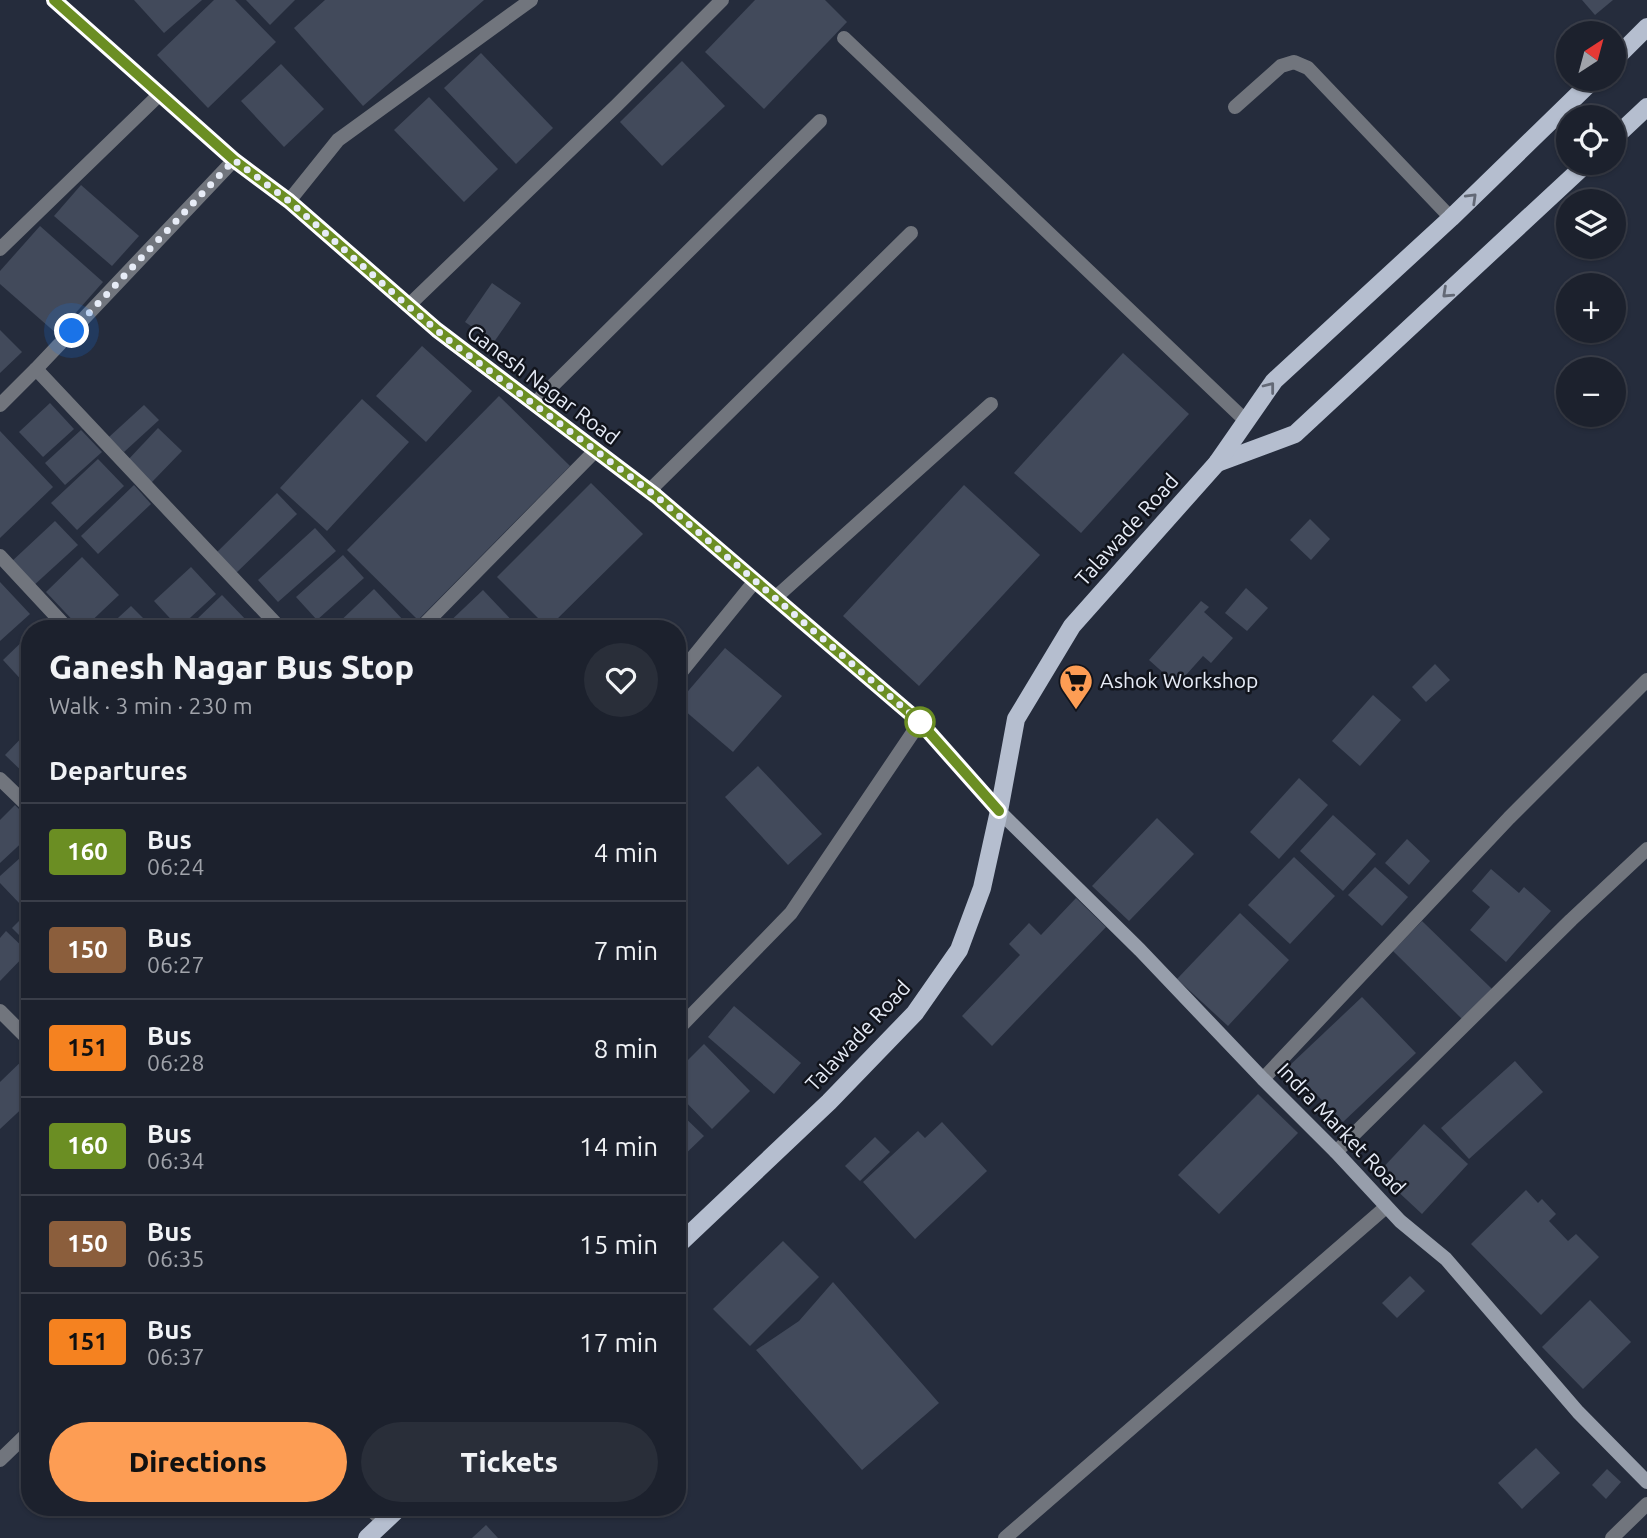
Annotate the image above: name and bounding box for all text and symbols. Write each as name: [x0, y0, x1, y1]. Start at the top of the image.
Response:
north arrow: [1556, 21, 1626, 91]
map controls: [1556, 21, 1626, 427]
button: locate: [1556, 105, 1626, 175]
button: layers: [1556, 189, 1626, 259]
one-way arrow: [1463, 193, 1476, 206]
button: +: [1556, 273, 1626, 343]
one-way arrow: [1442, 284, 1455, 297]
your location: [54, 313, 89, 348]
street label: Ganesh Nagar Road: [463, 319, 624, 449]
button: −: [1556, 357, 1626, 427]
one-way arrow: [1262, 382, 1275, 395]
street label: Talawade Road: [1070, 468, 1183, 590]
button: heart: [584, 643, 658, 717]
text: Ganesh Nagar Bus Stop: [49, 648, 414, 685]
supermarket icon: Ashok Workshop: [1057, 662, 1095, 711]
place label: Ashok Workshop: [1100, 668, 1258, 692]
text: Walk · 3 min · 230 m: [49, 693, 253, 718]
unlabelled marker: [905, 707, 935, 737]
text: Departures: [49, 756, 187, 785]
text: Bus: [147, 825, 192, 854]
text: 160: [67, 838, 108, 865]
text: 4 min: [594, 838, 658, 867]
text: 06:24: [147, 854, 205, 879]
text: Bus: [147, 923, 192, 952]
text: 150: [67, 936, 108, 963]
text: 7 min: [594, 936, 658, 965]
text: 06:27: [147, 952, 205, 977]
street label: Talawade Road: [800, 975, 915, 1095]
text: Bus: [147, 1021, 192, 1050]
text: 151: [67, 1034, 108, 1061]
text: 8 min: [594, 1034, 658, 1063]
text: 06:28: [147, 1050, 205, 1075]
street label: Indra Market Road: [1273, 1058, 1411, 1199]
text: Bus: [147, 1119, 192, 1148]
text: 160: [67, 1132, 108, 1159]
text: 14 min: [579, 1132, 658, 1161]
text: 06:34: [147, 1148, 205, 1173]
text: Bus: [147, 1217, 192, 1246]
text: 150: [67, 1230, 108, 1257]
text: 15 min: [579, 1230, 658, 1259]
text: 06:35: [147, 1246, 205, 1271]
text: Bus: [147, 1315, 192, 1344]
text: 151: [67, 1328, 108, 1355]
text: 17 min: [579, 1328, 658, 1357]
text: 06:37: [147, 1344, 205, 1369]
button: Directions: [49, 1422, 347, 1502]
button: Tickets: [361, 1422, 658, 1502]

